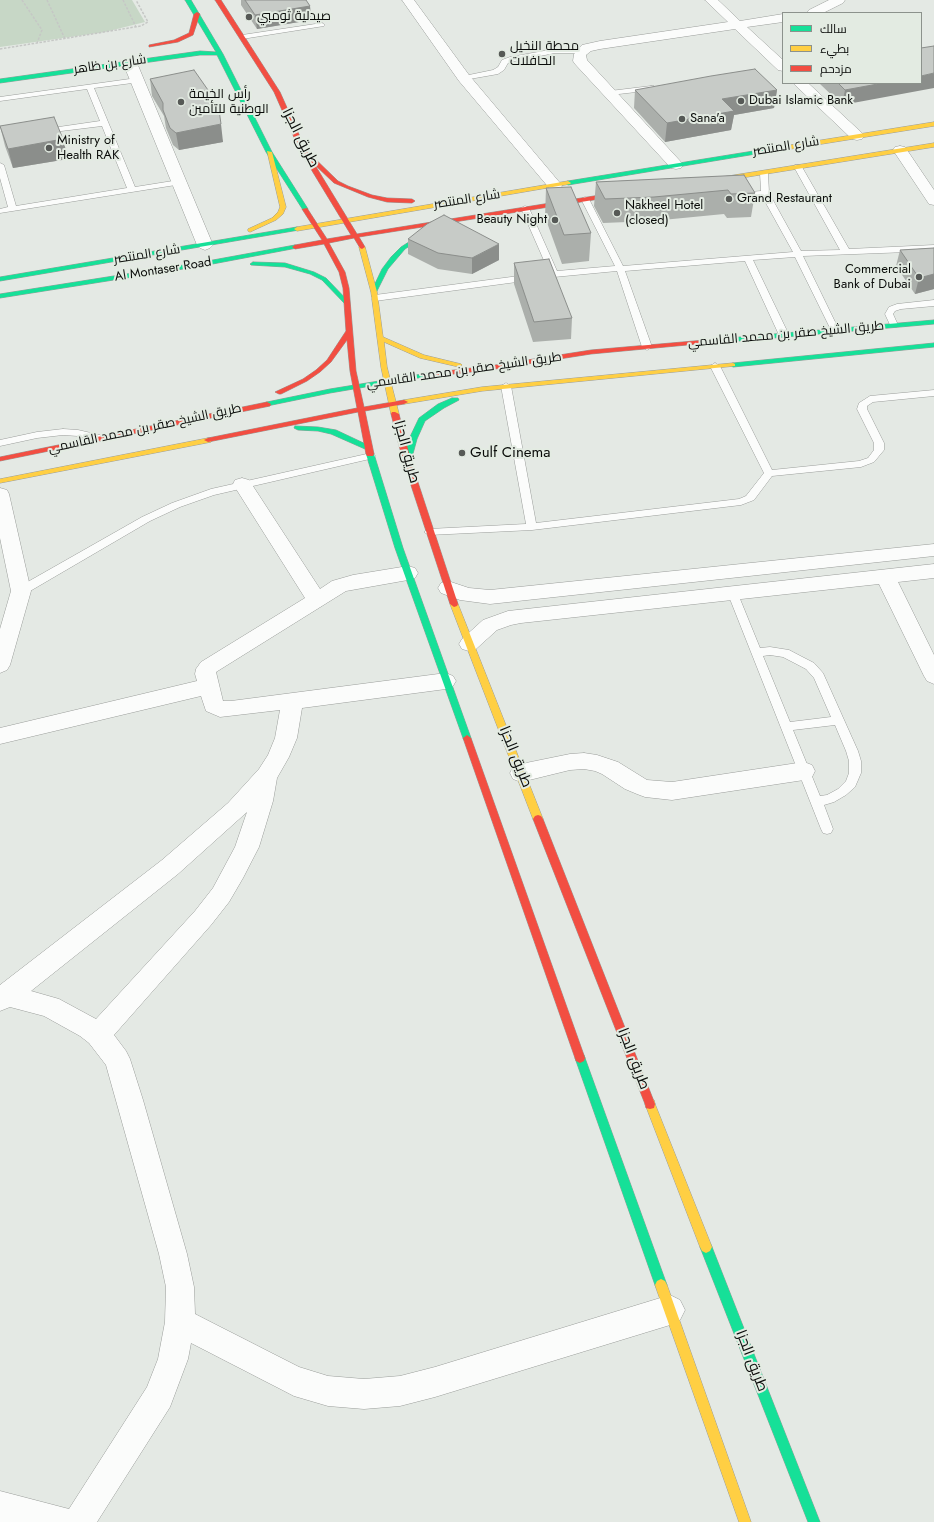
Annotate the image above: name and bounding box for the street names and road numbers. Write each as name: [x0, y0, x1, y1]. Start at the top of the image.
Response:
street label: شارع بن ظاهر: [73, 52, 147, 78]
street label: طريق الجزا: [277, 105, 323, 171]
street label: شارع المنتصر: [752, 134, 820, 160]
street label: شارع المنتصر: [433, 187, 501, 213]
street label: شارع المنتصر: [113, 242, 181, 268]
street label: Al Montaser Road: [114, 255, 212, 285]
street label: طريق الشيخ صقر بن محمد القاسمي: [687, 319, 885, 351]
street label: طريق الشيخ صقر بن محمد القاسمي: [365, 350, 563, 392]
street label: طريق الشيخ صقر بن محمد القاسمي: [47, 401, 243, 457]
street label: طريق الجزا: [389, 419, 423, 485]
street label: طريق الجزا: [495, 724, 535, 790]
street label: طريق الجزا: [613, 1026, 653, 1092]
street label: طريق الجزا: [731, 1328, 771, 1394]

